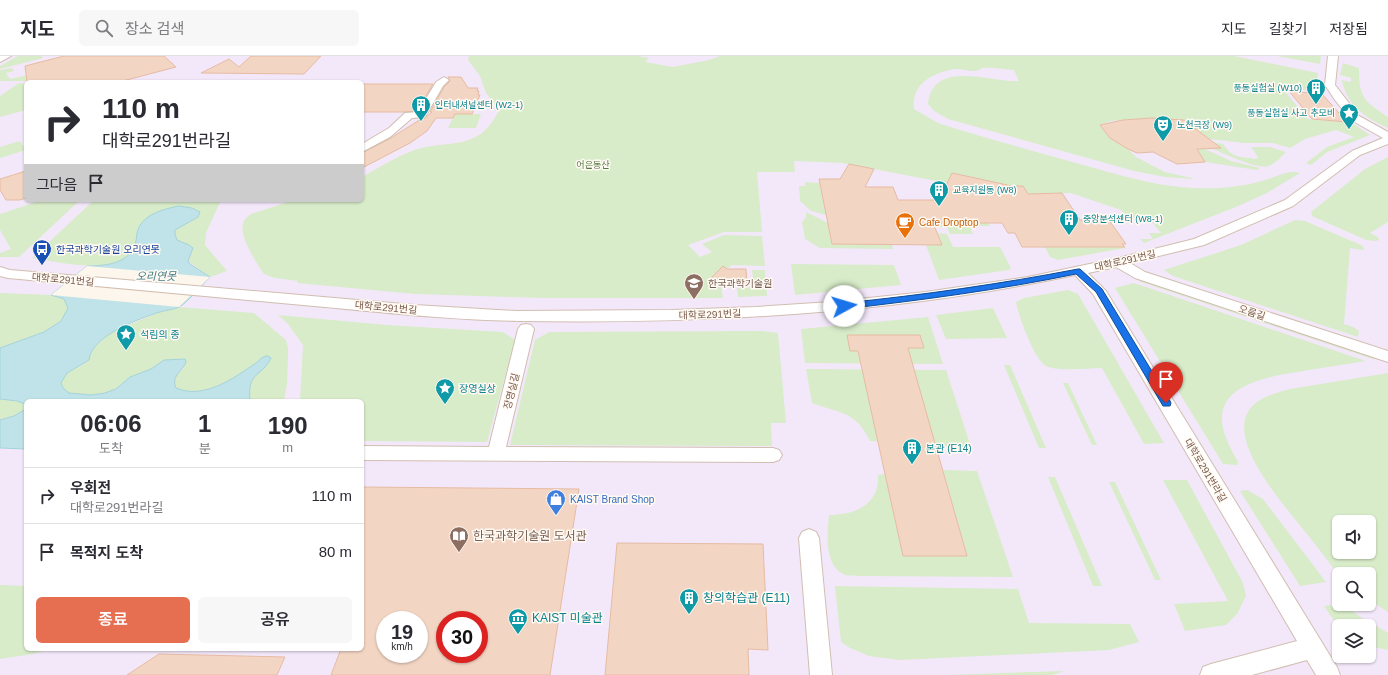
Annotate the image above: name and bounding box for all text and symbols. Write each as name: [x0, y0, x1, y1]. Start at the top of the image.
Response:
search box: [79, 10, 359, 46]
icon: search: [93, 17, 115, 39]
text: 지도: [20, 19, 55, 40]
text: 장소 검색: [125, 20, 184, 37]
text: 지도: [1221, 21, 1247, 37]
text: 길찾기: [1269, 21, 1307, 37]
text: 저장됨: [1329, 21, 1368, 37]
building icon: 풍동실험실 (W10): [1305, 77, 1327, 105]
place label: 풍동실험실 (W10): [1234, 83, 1302, 93]
text: 110 m: [102, 93, 180, 124]
building icon: 인터내셔널센터 (W2-1): [410, 94, 432, 122]
icon: right: [36, 96, 88, 148]
place label: 인터내셔널센터 (W2-1): [435, 100, 523, 110]
place icon: 풍동실험실 사고 추모비: [1338, 102, 1360, 130]
place label: 풍동실험실 사고 추모비: [1247, 108, 1335, 118]
theatre icon: 노천극장 (W9): [1152, 114, 1174, 142]
place label: 노천극장 (W9): [1177, 119, 1232, 130]
text: 대학로291번라길: [102, 131, 231, 151]
park label: 어은동산: [576, 160, 610, 170]
icon: arrive: [85, 172, 107, 194]
text: 그다음: [36, 176, 77, 193]
building icon: 교육지원동 (W8): [928, 179, 950, 207]
place label: 교육지원동 (W8): [953, 185, 1016, 195]
building icon: 중앙분석센터 (W8-1): [1058, 208, 1080, 236]
cafe icon: Cafe Droptop: [894, 211, 916, 239]
place label: 중앙분석센터 (W8-1): [1083, 214, 1163, 224]
place label: Cafe Droptop: [919, 217, 979, 228]
bus stop icon: 한국과학기술원 오리연못: [31, 238, 53, 266]
place label: 한국과학기술원 오리연못: [56, 244, 160, 255]
street label: 대학로291번길: [1093, 248, 1157, 273]
water label: 오리연못: [136, 270, 177, 282]
street label: 대학로291번길: [31, 271, 95, 288]
school or university icon: 한국과학기술원: [683, 272, 705, 300]
place label: 한국과학기술원: [708, 278, 772, 289]
position arrow: [823, 285, 865, 327]
street label: 대학로291번길: [354, 299, 418, 316]
street label: 오름길: [1237, 303, 1267, 322]
street label: 대학로291번길: [679, 308, 742, 321]
place icon: 석림의 종: [115, 323, 137, 351]
place label: 석림의 종: [140, 329, 180, 340]
pin: [1149, 362, 1183, 403]
icon: arrive: [1155, 368, 1177, 390]
street label: 장영실길: [502, 372, 521, 410]
place icon: 장영실상: [434, 377, 456, 405]
place label: 장영실상: [459, 383, 496, 394]
text: 06:06: [80, 410, 142, 437]
text: 1: [198, 410, 211, 437]
text: 190: [268, 412, 308, 439]
building icon: 본관 (E14): [901, 437, 923, 465]
street label: 대학로291번라길: [1182, 437, 1229, 504]
text: m: [282, 440, 293, 455]
text: 도착: [99, 441, 123, 456]
text: 분: [199, 441, 211, 456]
place label: 본관 (E14): [926, 443, 972, 454]
text: 우회전: [70, 479, 111, 496]
icon: right: [36, 485, 58, 507]
text: 110 m: [311, 487, 352, 504]
shop icon: KAIST Brand Shop: [545, 488, 567, 516]
place label: KAIST Brand Shop: [570, 494, 655, 505]
text: 대학로291번라길: [70, 500, 163, 515]
map controls: [1332, 515, 1376, 663]
button: sound: [1332, 515, 1376, 559]
library icon: 한국과학기술원 도서관: [448, 525, 470, 553]
place label: 한국과학기술원 도서관: [473, 529, 587, 543]
icon: arrive: [36, 541, 58, 563]
text: 80 m: [319, 543, 352, 560]
text: 목적지 도착: [70, 544, 143, 561]
button: search: [1332, 567, 1376, 611]
building icon: 창의학습관 (E11): [678, 587, 700, 615]
place label: 창의학습관 (E11): [703, 591, 790, 605]
button: 종료: [36, 597, 190, 643]
button: 공유: [198, 597, 352, 643]
museum icon: KAIST 미술관: [507, 607, 529, 635]
speed limit sign: 30: [436, 611, 488, 663]
place label: KAIST 미술관: [532, 611, 603, 625]
button: layers: [1332, 619, 1376, 663]
text: 19: [391, 621, 413, 643]
text: km/h: [391, 641, 413, 652]

